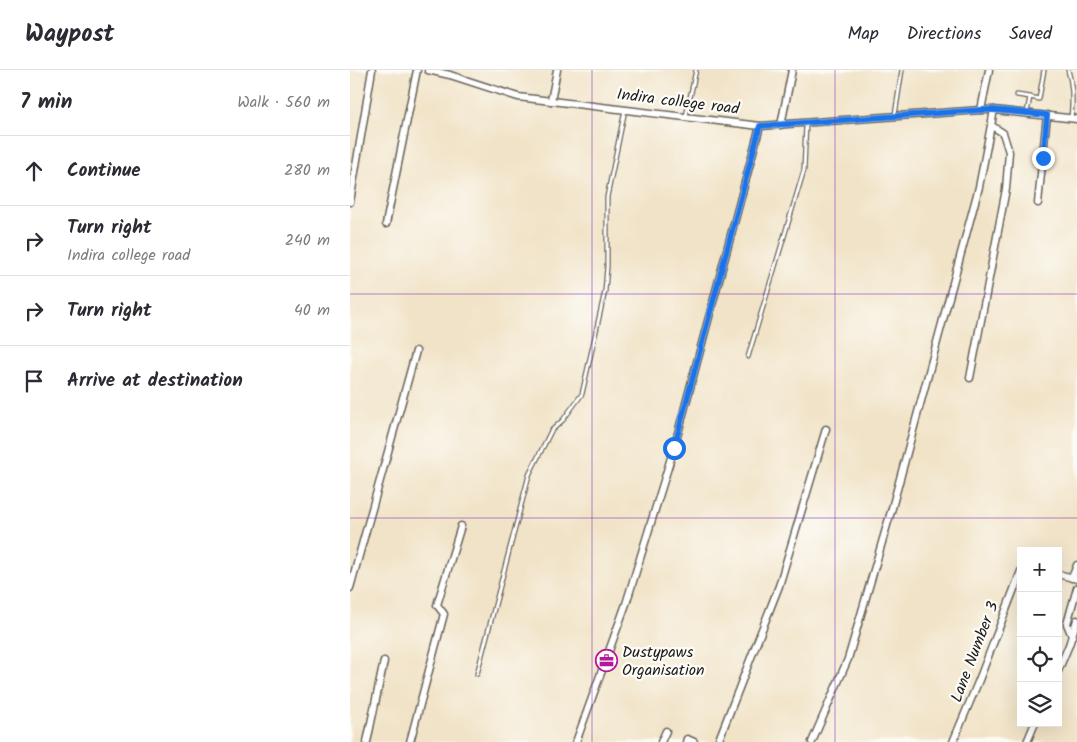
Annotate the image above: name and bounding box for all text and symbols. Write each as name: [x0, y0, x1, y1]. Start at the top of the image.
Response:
text: Waypost: [25, 15, 114, 54]
text: Map: [847, 20, 879, 49]
text: Directions: [907, 20, 981, 49]
text: Saved: [1009, 20, 1052, 49]
street label: Indira college road: [615, 82, 742, 122]
text: 7 min: [20, 86, 72, 119]
text: Walk · 560 m: [237, 90, 330, 115]
route end: [1032, 147, 1055, 170]
text: Continue: [67, 156, 140, 186]
icon: ahead: [20, 157, 48, 185]
text: 280 m: [284, 158, 330, 183]
text: Turn right: [67, 213, 152, 243]
icon: right: [20, 227, 48, 255]
text: 240 m: [285, 228, 330, 253]
text: Indira college road: [67, 243, 190, 268]
text: Turn right: [67, 296, 152, 326]
icon: right: [20, 297, 48, 325]
text: 40 m: [294, 298, 330, 323]
text: Arrive at destination: [67, 366, 243, 396]
icon: arrive: [20, 367, 48, 395]
route start: [663, 437, 686, 460]
map controls: [1017, 547, 1062, 727]
button: +: [1017, 547, 1062, 592]
button: −: [1017, 592, 1062, 637]
street label: Lane Number 3: [944, 598, 1006, 706]
button: locate: [1017, 637, 1062, 682]
place label: Dustypaws Organisation: [622, 640, 705, 683]
office icon: Dustypaws Organisation: [594, 649, 618, 673]
button: layers: [1017, 682, 1062, 727]

